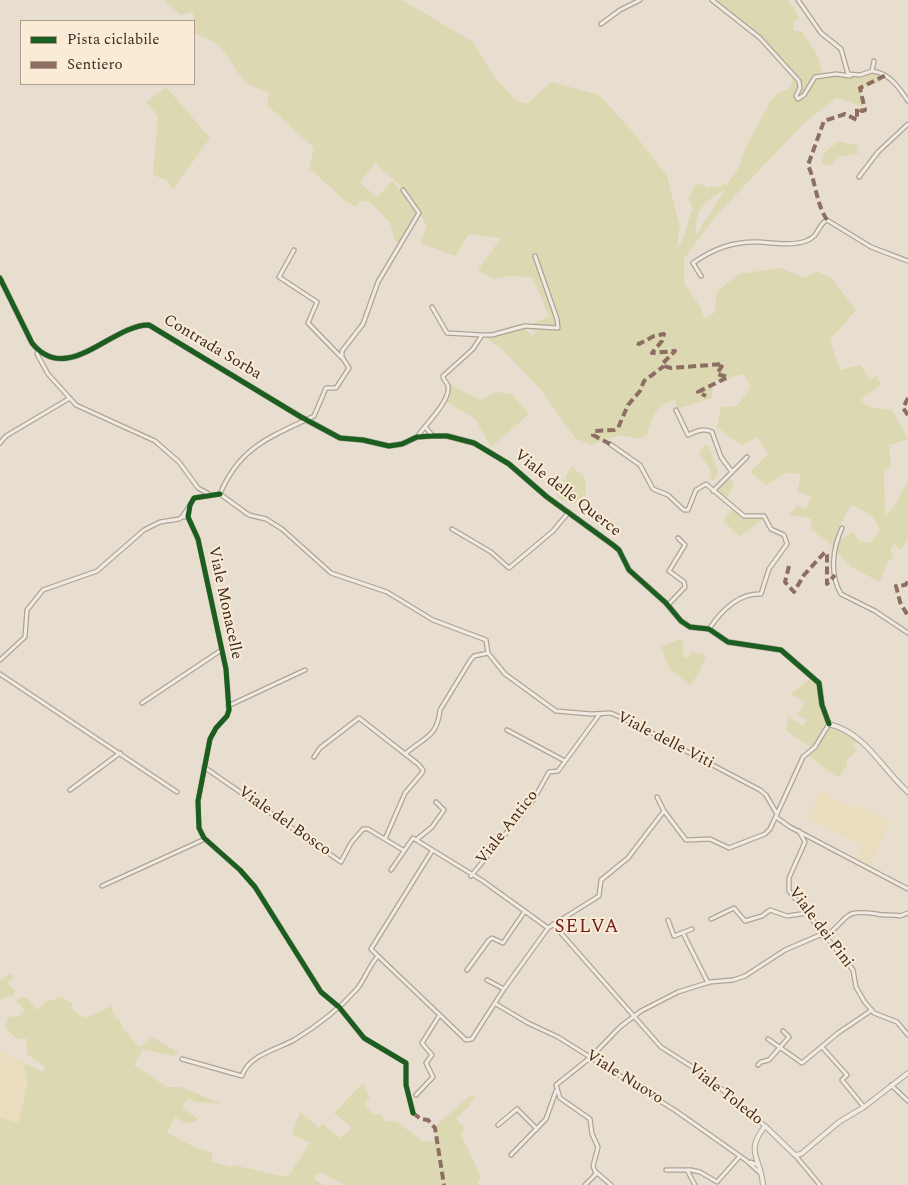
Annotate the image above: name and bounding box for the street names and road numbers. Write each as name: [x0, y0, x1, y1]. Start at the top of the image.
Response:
street label: Contrada Sorba: [159, 311, 265, 385]
street label: Viale delle Querce: [510, 446, 624, 542]
street label: Viale Monacelle: [203, 545, 245, 661]
street label: Viale delle Viti: [613, 708, 717, 774]
street label: Viale del Bosco: [234, 783, 334, 861]
street label: Viale Antico: [473, 787, 543, 869]
street label: Viale dei Pini: [783, 884, 857, 972]
street label: Viale Nuovo: [582, 1047, 666, 1109]
street label: Viale Toledo: [684, 1060, 766, 1130]

